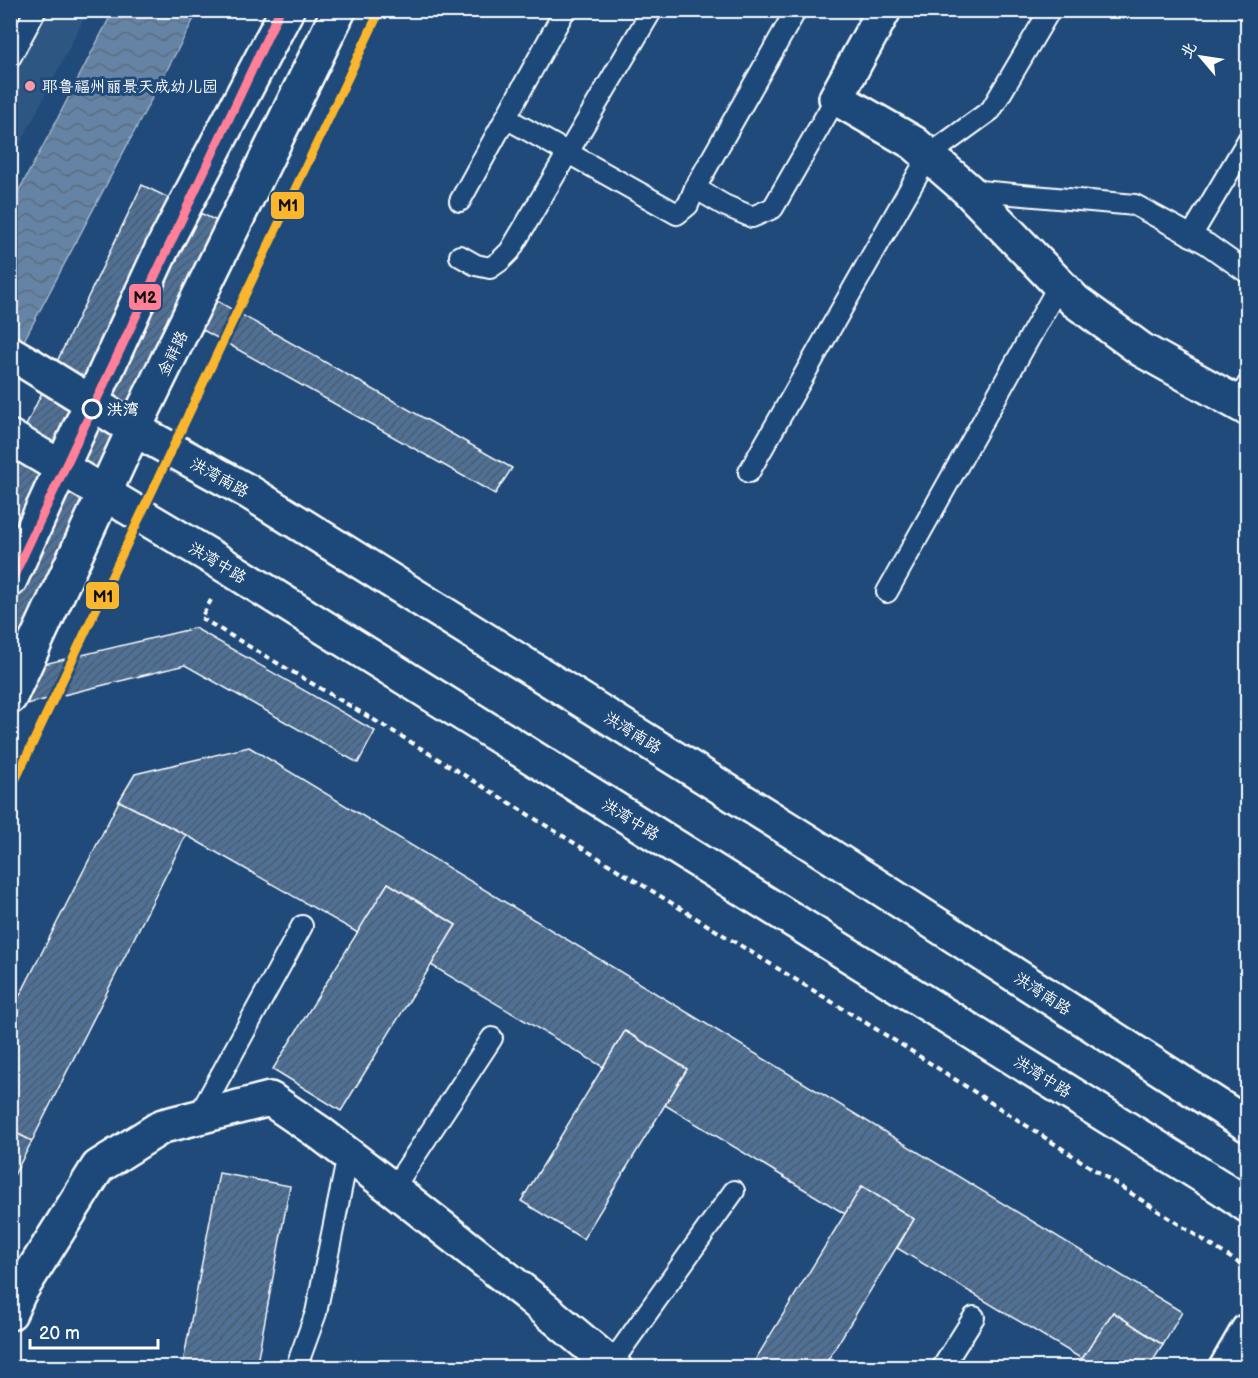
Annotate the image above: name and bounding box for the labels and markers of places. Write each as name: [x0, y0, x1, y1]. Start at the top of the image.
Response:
place label: 耶鲁福州丽景天成幼儿园: [42, 78, 218, 97]
marker: 耶鲁福州丽景天成幼儿园: [23, 79, 37, 93]
marker: 洪湾: [82, 399, 102, 419]
place label: 洪湾: [107, 401, 139, 420]

